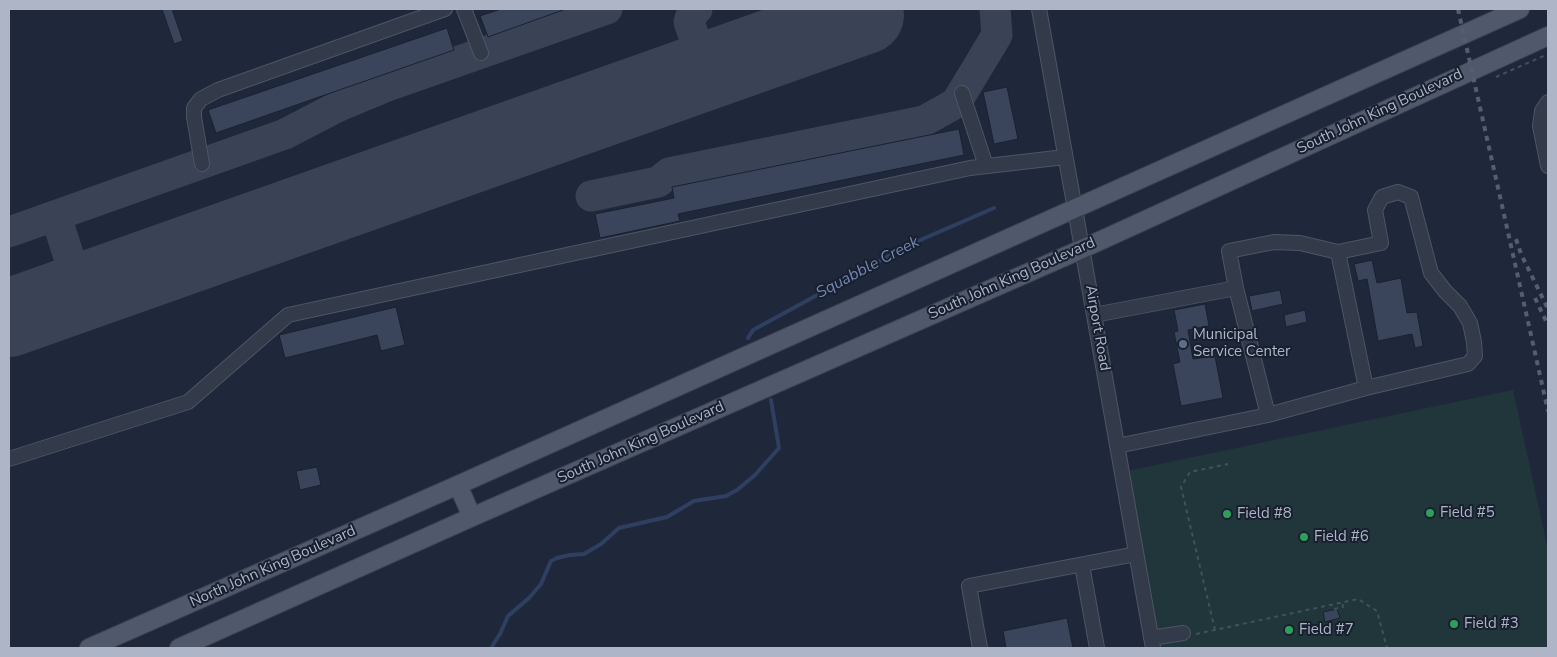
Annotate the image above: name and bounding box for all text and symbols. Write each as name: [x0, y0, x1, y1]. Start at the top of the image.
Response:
street label: South John King Boulevard: [1294, 66, 1466, 158]
water label: Squabble Creek: [813, 233, 923, 303]
street label: South John King Boulevard: [926, 234, 1098, 324]
street label: Airport Road: [1081, 284, 1113, 372]
place label: Municipal Service Center: [1193, 326, 1290, 361]
marker: Municipal Service Center: [1177, 338, 1189, 350]
street label: South John King Boulevard: [555, 398, 727, 488]
place label: Field #5: [1440, 504, 1495, 522]
place label: Field #8: [1237, 505, 1292, 523]
marker: Field #5: [1424, 507, 1436, 519]
marker: Field #8: [1221, 508, 1233, 520]
street label: North John King Boulevard: [187, 522, 359, 612]
place label: Field #6: [1314, 528, 1369, 546]
marker: Field #6: [1298, 531, 1310, 543]
place label: Field #3: [1464, 615, 1519, 633]
marker: Field #3: [1448, 618, 1460, 630]
place label: Field #7: [1299, 621, 1354, 639]
marker: Field #7: [1283, 624, 1295, 636]

